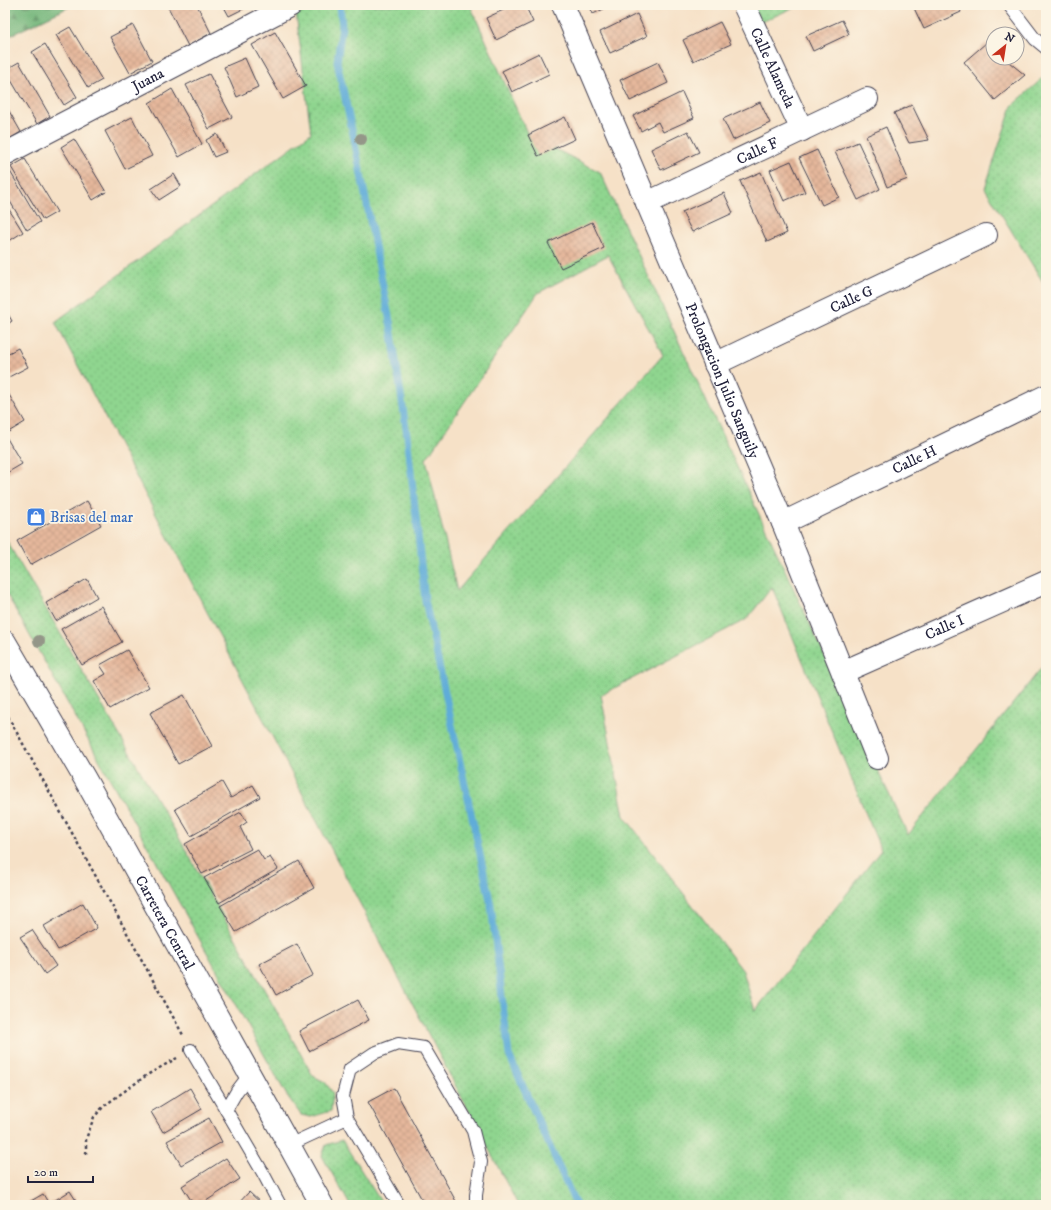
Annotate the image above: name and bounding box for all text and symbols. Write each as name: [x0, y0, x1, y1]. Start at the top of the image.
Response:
street label: Calle Alameda: [746, 25, 800, 112]
north arrow: [985, 26, 1025, 66]
text: N: [1002, 30, 1017, 47]
street label: Juana: [127, 64, 168, 97]
street label: Calle F: [734, 133, 781, 169]
street label: Calle G: [827, 281, 877, 318]
street label: Prolongacion Julio Sanguily: [681, 300, 764, 462]
street label: Calle H: [889, 441, 940, 479]
shop icon: Brisas del mar: [25, 506, 47, 528]
place label: Brisas del mar: [50, 508, 134, 527]
street label: Calle I: [922, 610, 967, 644]
street label: Carretera Central: [131, 872, 199, 974]
scale bar: [28, 1158, 93, 1184]
text: 20 m: [34, 1165, 58, 1180]

